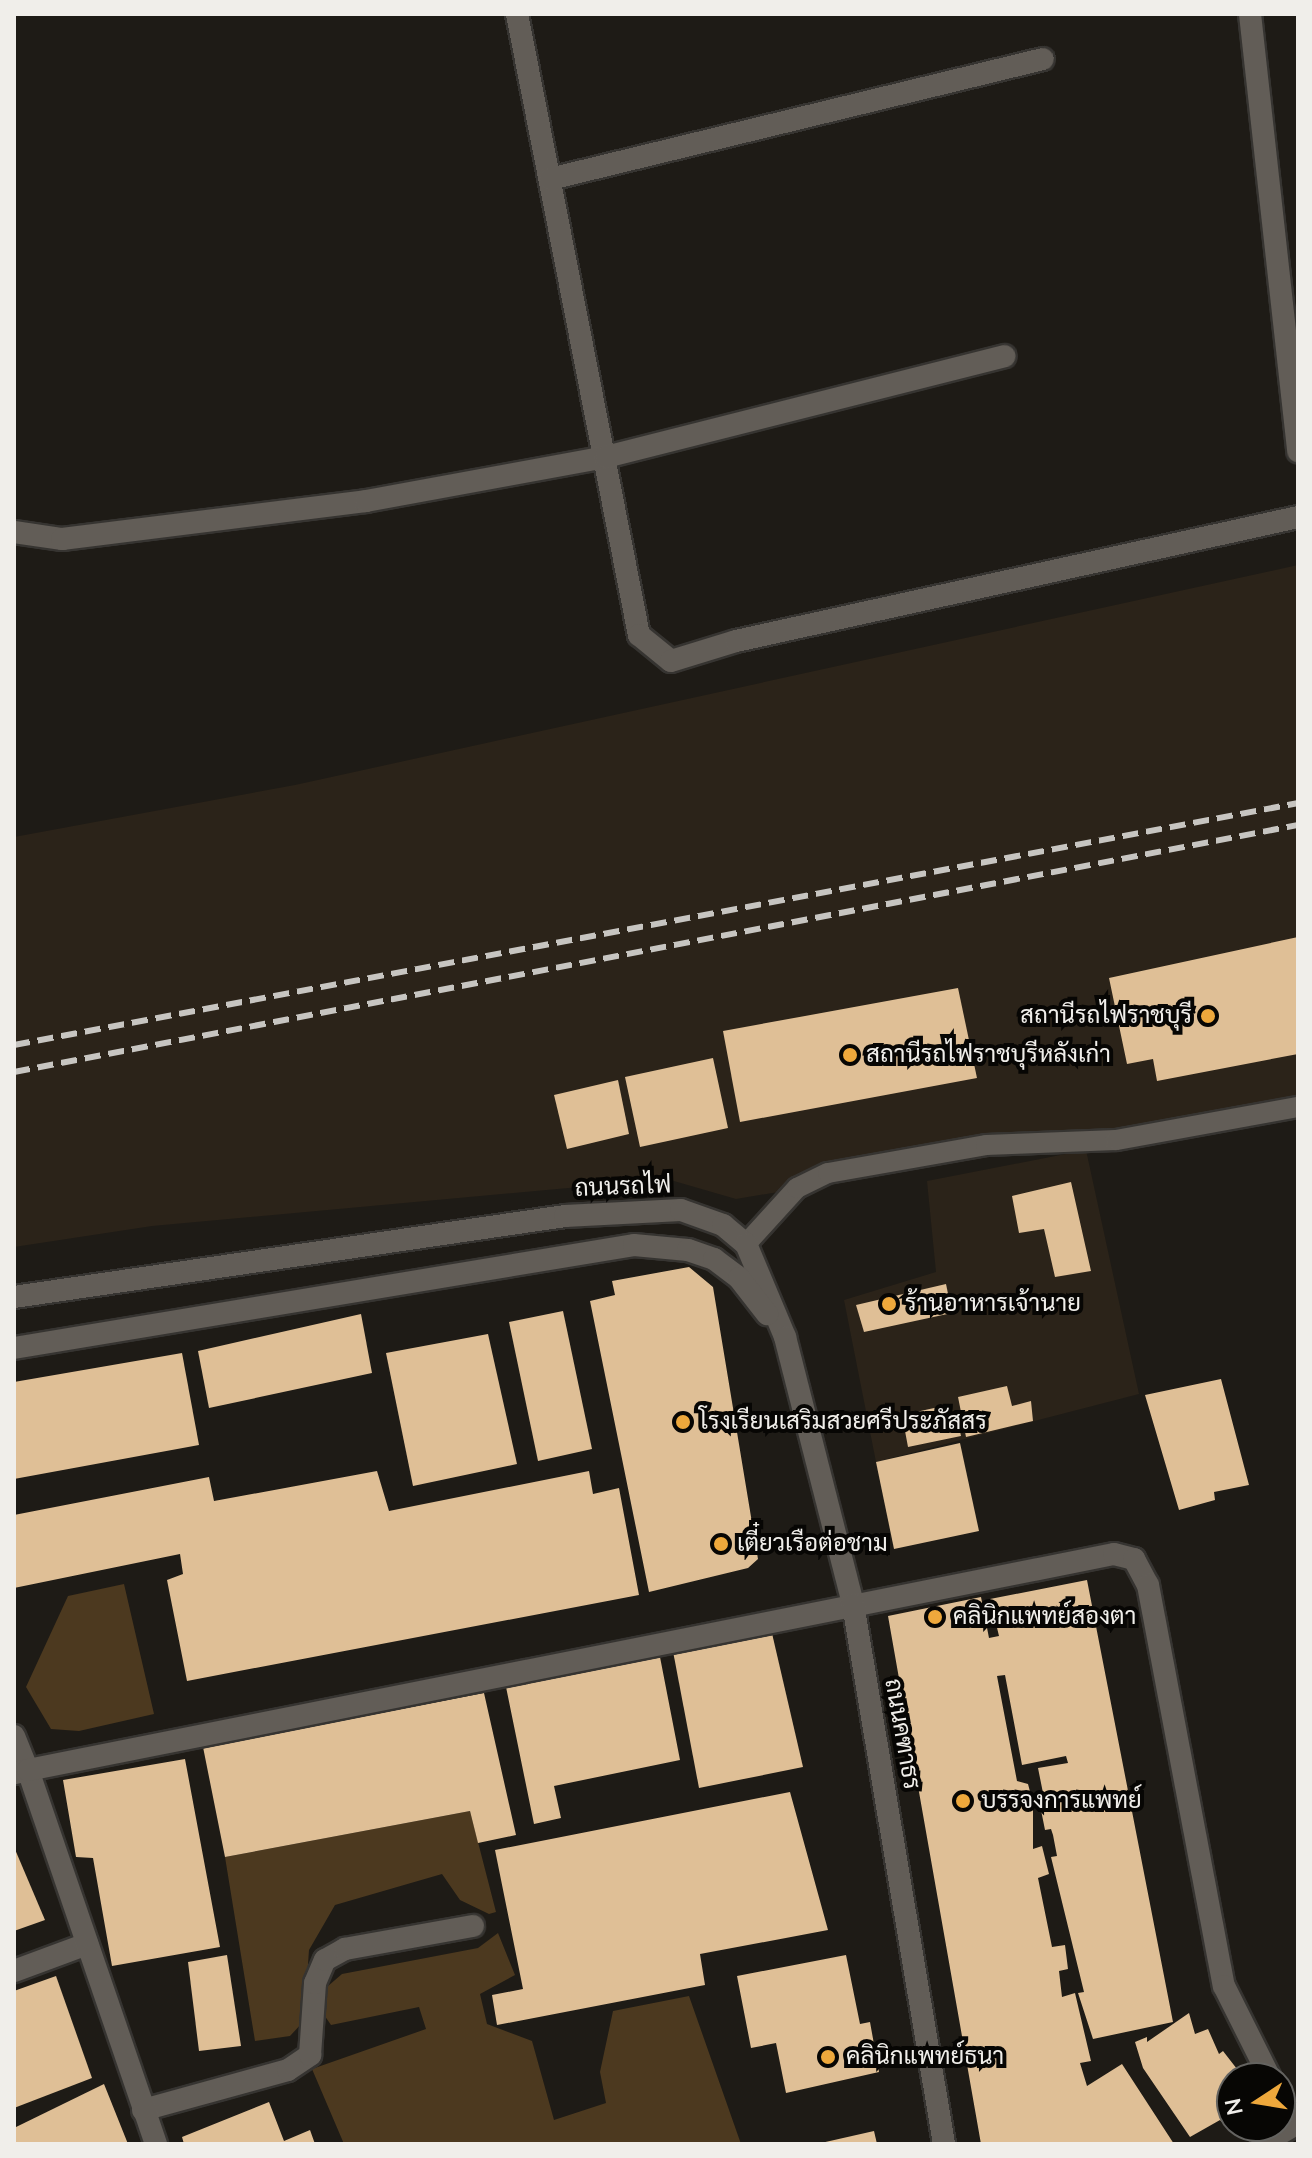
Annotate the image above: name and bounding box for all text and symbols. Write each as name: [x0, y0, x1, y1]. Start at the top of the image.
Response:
place label: สถานีรถไฟราชบุรี: [1020, 1002, 1192, 1030]
marker: สถานีรถไฟราชบุรี: [1199, 1007, 1217, 1025]
place label: สถานีรถไฟราชบุรีหลังเก่า: [866, 1041, 1111, 1069]
marker: สถานีรถไฟราชบุรีหลังเก่า: [841, 1046, 859, 1064]
street label: ถนนรถไฟ: [574, 1171, 672, 1203]
place label: ร้านอาหารเจ้านาย: [905, 1290, 1081, 1318]
marker: ร้านอาหารเจ้านาย: [880, 1295, 898, 1313]
place label: โรงเรียนเสริมสวยศรีประภัสสร: [699, 1408, 987, 1436]
marker: โรงเรียนเสริมสวยศรีประภัสสร: [674, 1413, 692, 1431]
place label: เตี๋ยวเรือต่อชาม: [737, 1530, 888, 1558]
marker: เตี๋ยวเรือต่อชาม: [712, 1535, 730, 1553]
place label: คลินิกแพทย์สองตา: [953, 1603, 1136, 1631]
marker: คลินิกแพทย์สองตา: [924, 1606, 946, 1628]
street label: ถนนคฑาธร: [878, 1676, 926, 1792]
place label: บรรจงการแพทย์: [981, 1787, 1142, 1815]
marker: บรรจงการแพทย์: [952, 1790, 974, 1812]
place label: คลินิกแพทย์ธนา: [846, 2043, 1004, 2071]
marker: คลินิกแพทย์ธนา: [817, 2046, 839, 2068]
north arrow: [1216, 2062, 1296, 2142]
text: N: [1218, 2095, 1251, 2118]

